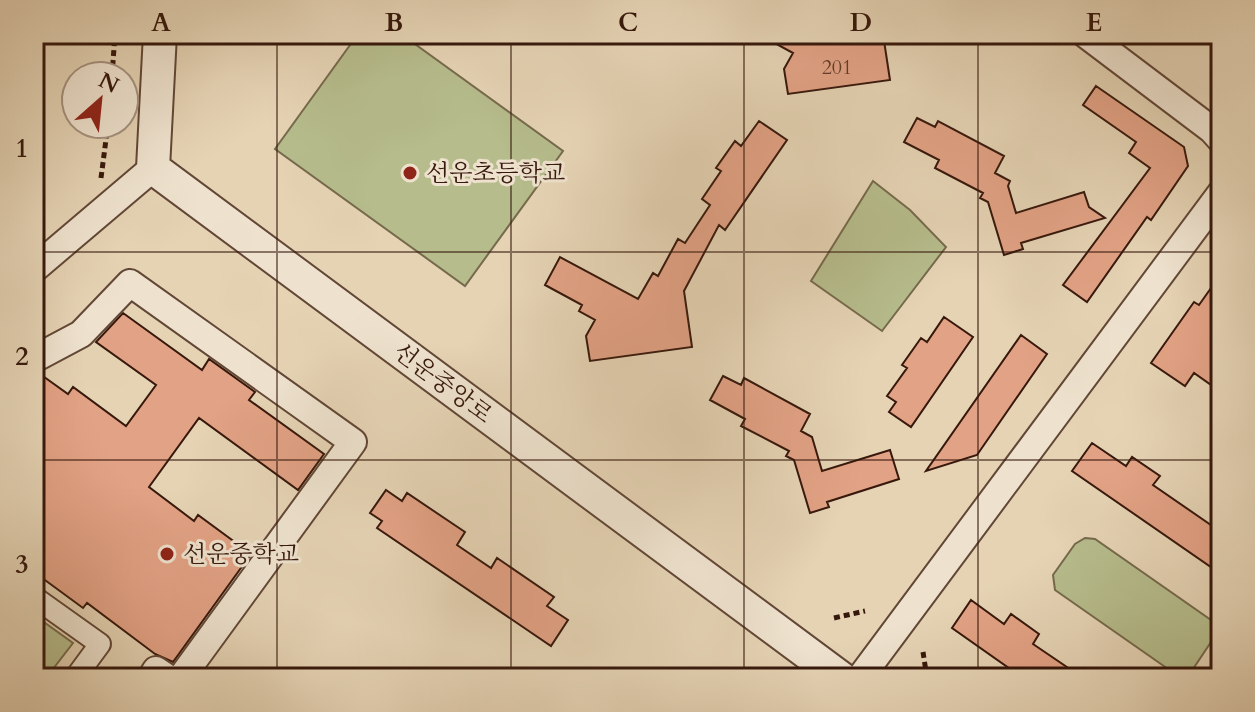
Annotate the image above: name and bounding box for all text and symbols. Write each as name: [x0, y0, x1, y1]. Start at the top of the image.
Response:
text: A: [151, 5, 171, 40]
text: B: [385, 5, 403, 40]
text: C: [618, 5, 638, 40]
text: D: [850, 5, 872, 40]
text: E: [1086, 5, 1102, 40]
house number: 201: [822, 54, 852, 81]
north arrow: [60, 60, 140, 140]
text: N: [93, 65, 124, 101]
text: 1: [15, 131, 29, 166]
place label: 선운초등학교: [426, 157, 565, 190]
marker: 선운초등학교: [401, 164, 419, 182]
street label: 선운중앙로: [386, 335, 499, 431]
text: 2: [15, 339, 29, 374]
place label: 선운중학교: [183, 538, 299, 571]
marker: 선운중학교: [158, 545, 176, 563]
text: 3: [15, 547, 29, 582]

